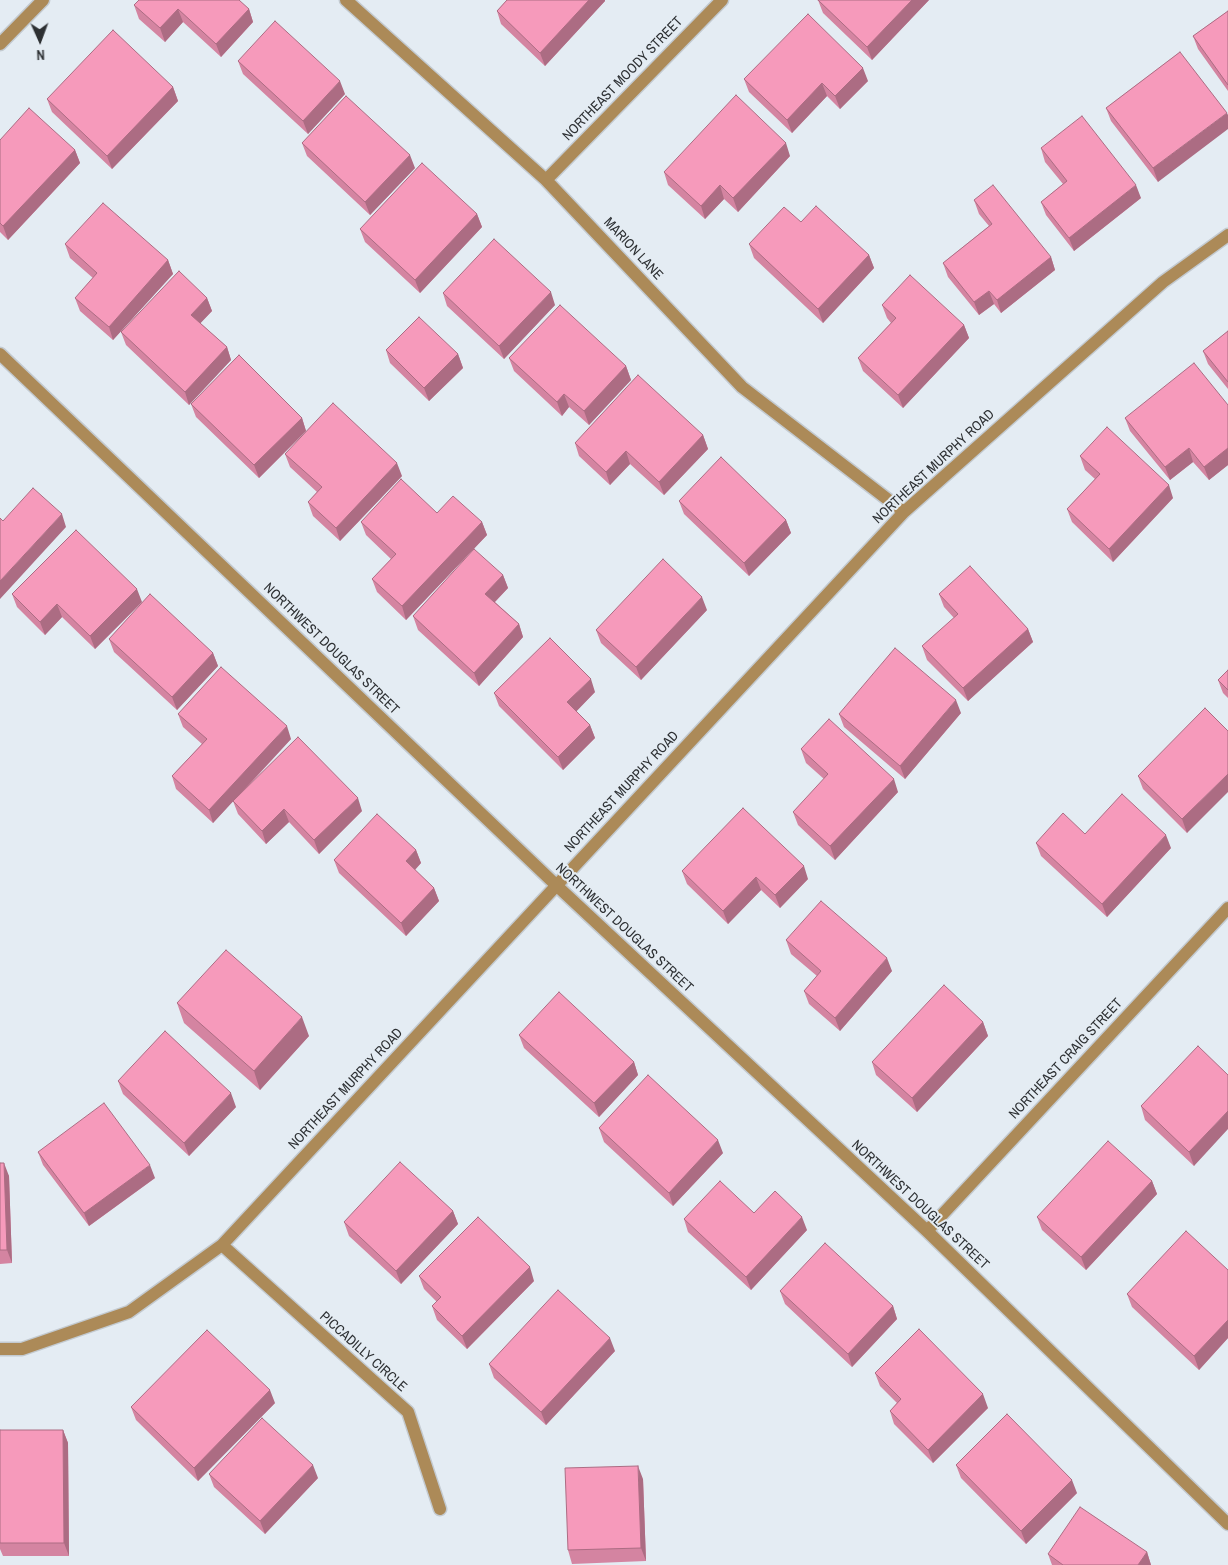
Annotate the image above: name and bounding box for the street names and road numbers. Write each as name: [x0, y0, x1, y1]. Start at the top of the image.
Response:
street label: NORTHEAST MOODY STREET: [559, 14, 687, 144]
street label: MARION LANE: [600, 214, 666, 284]
street label: NORTHEAST MURPHY ROAD: [870, 406, 998, 528]
street label: NORTHWEST DOUGLAS STREET: [260, 580, 402, 718]
street label: NORTHEAST MURPHY ROAD: [561, 728, 683, 856]
street label: NORTHWEST DOUGLAS STREET: [552, 860, 696, 996]
street label: NORTHEAST CRAIG STREET: [1006, 995, 1126, 1123]
street label: NORTHEAST MURPHY ROAD: [285, 1025, 407, 1153]
street label: NORTHWEST DOUGLAS STREET: [848, 1137, 992, 1273]
street label: PICCADILLY CIRCLE: [316, 1308, 410, 1396]

